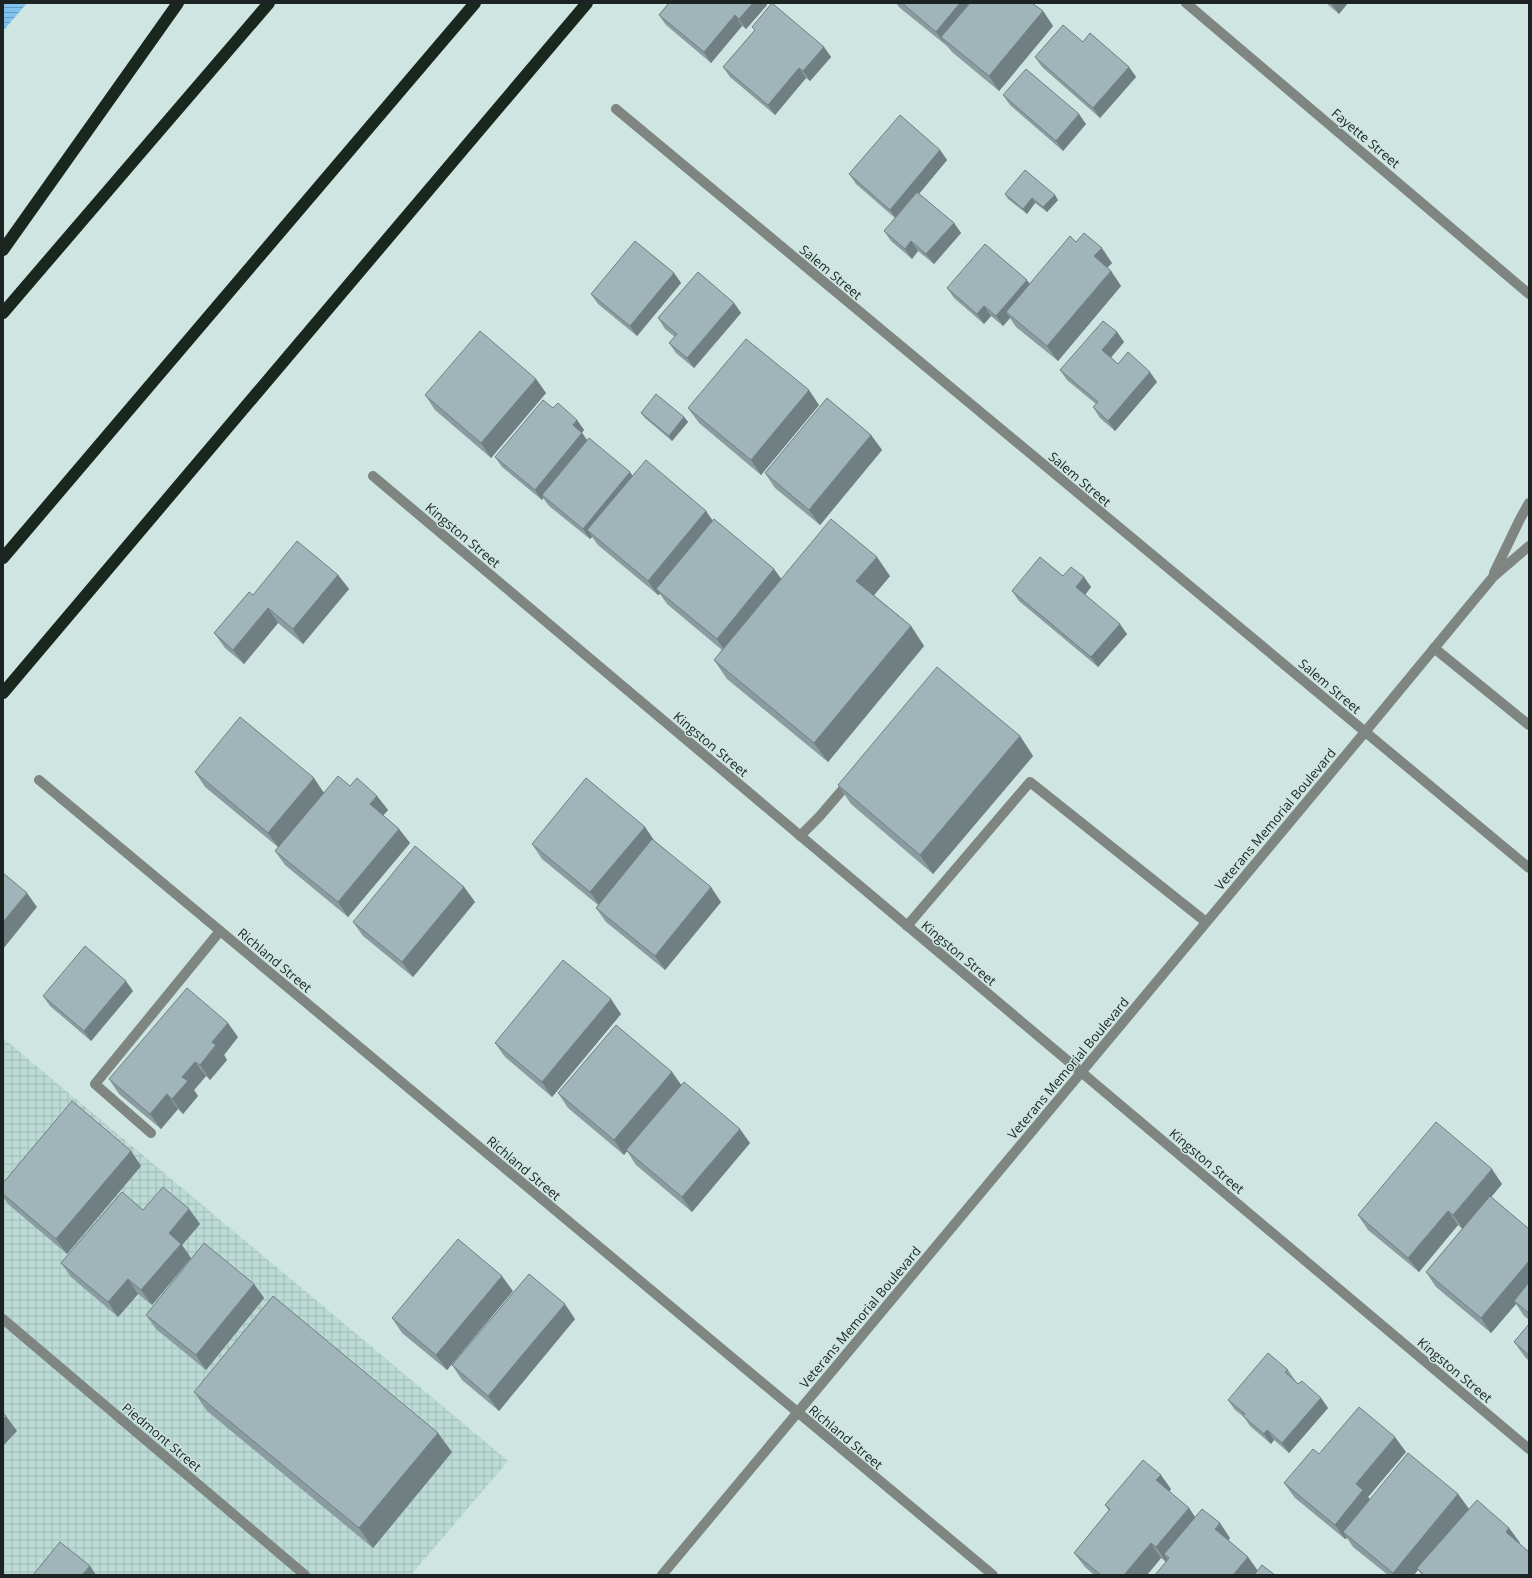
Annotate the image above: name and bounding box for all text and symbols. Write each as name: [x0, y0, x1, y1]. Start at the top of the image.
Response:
street label: Fayette Street: [1328, 104, 1404, 172]
street label: Salem Street: [796, 240, 866, 304]
street label: Salem Street: [1045, 447, 1115, 511]
street label: Kingston Street: [422, 498, 505, 572]
street label: Salem Street: [1295, 654, 1365, 718]
street label: Kingston Street: [670, 707, 753, 781]
street label: Veterans Memorial Boulevard: [1210, 744, 1340, 894]
street label: Kingston Street: [918, 916, 1001, 990]
street label: Richland Street: [234, 924, 316, 997]
street label: Veterans Memorial Boulevard: [1003, 993, 1133, 1143]
street label: Kingston Street: [1166, 1124, 1249, 1198]
street label: Richland Street: [483, 1132, 565, 1205]
street label: Veterans Memorial Boulevard: [795, 1242, 925, 1392]
street label: Kingston Street: [1414, 1333, 1497, 1407]
street label: Piedmont Street: [118, 1398, 206, 1476]
street label: Richland Street: [805, 1401, 887, 1474]

